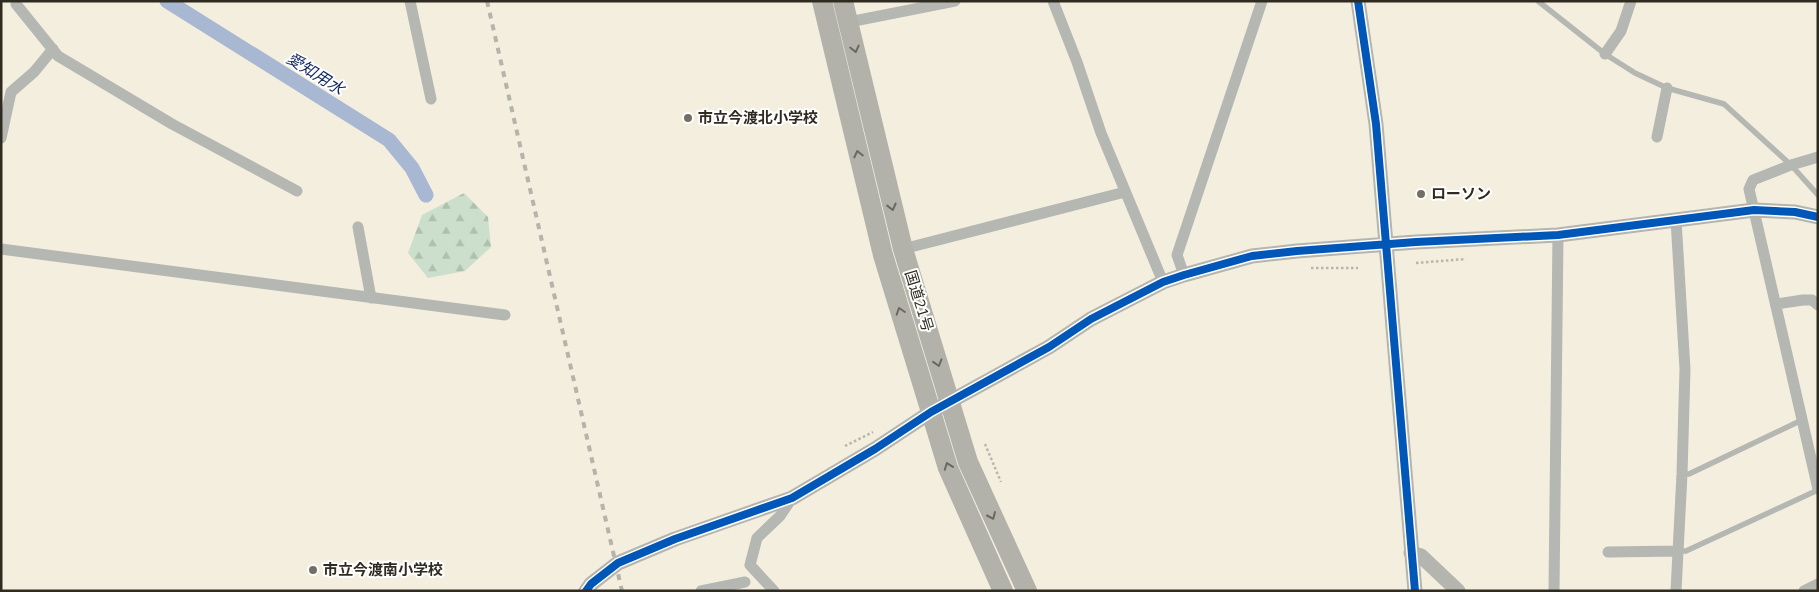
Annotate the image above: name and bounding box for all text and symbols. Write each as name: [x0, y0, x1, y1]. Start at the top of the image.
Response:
one-way arrow: [849, 44, 860, 53]
water label: 愛知用水: [282, 48, 350, 101]
place label: 市立今渡北小学校: [698, 108, 818, 128]
marker: 市立今渡北小学校: [682, 112, 694, 124]
one-way arrow: [853, 150, 864, 159]
place label: ローソン: [1431, 184, 1491, 204]
marker: ローソン: [1415, 188, 1427, 200]
one-way arrow: [887, 202, 897, 210]
street label: 国道21号: [900, 268, 938, 334]
one-way arrow: [896, 307, 906, 316]
one-way arrow: [933, 358, 943, 366]
one-way arrow: [944, 463, 954, 471]
one-way arrow: [985, 511, 996, 520]
place label: 市立今渡南小学校: [323, 560, 443, 580]
marker: 市立今渡南小学校: [307, 564, 319, 576]

